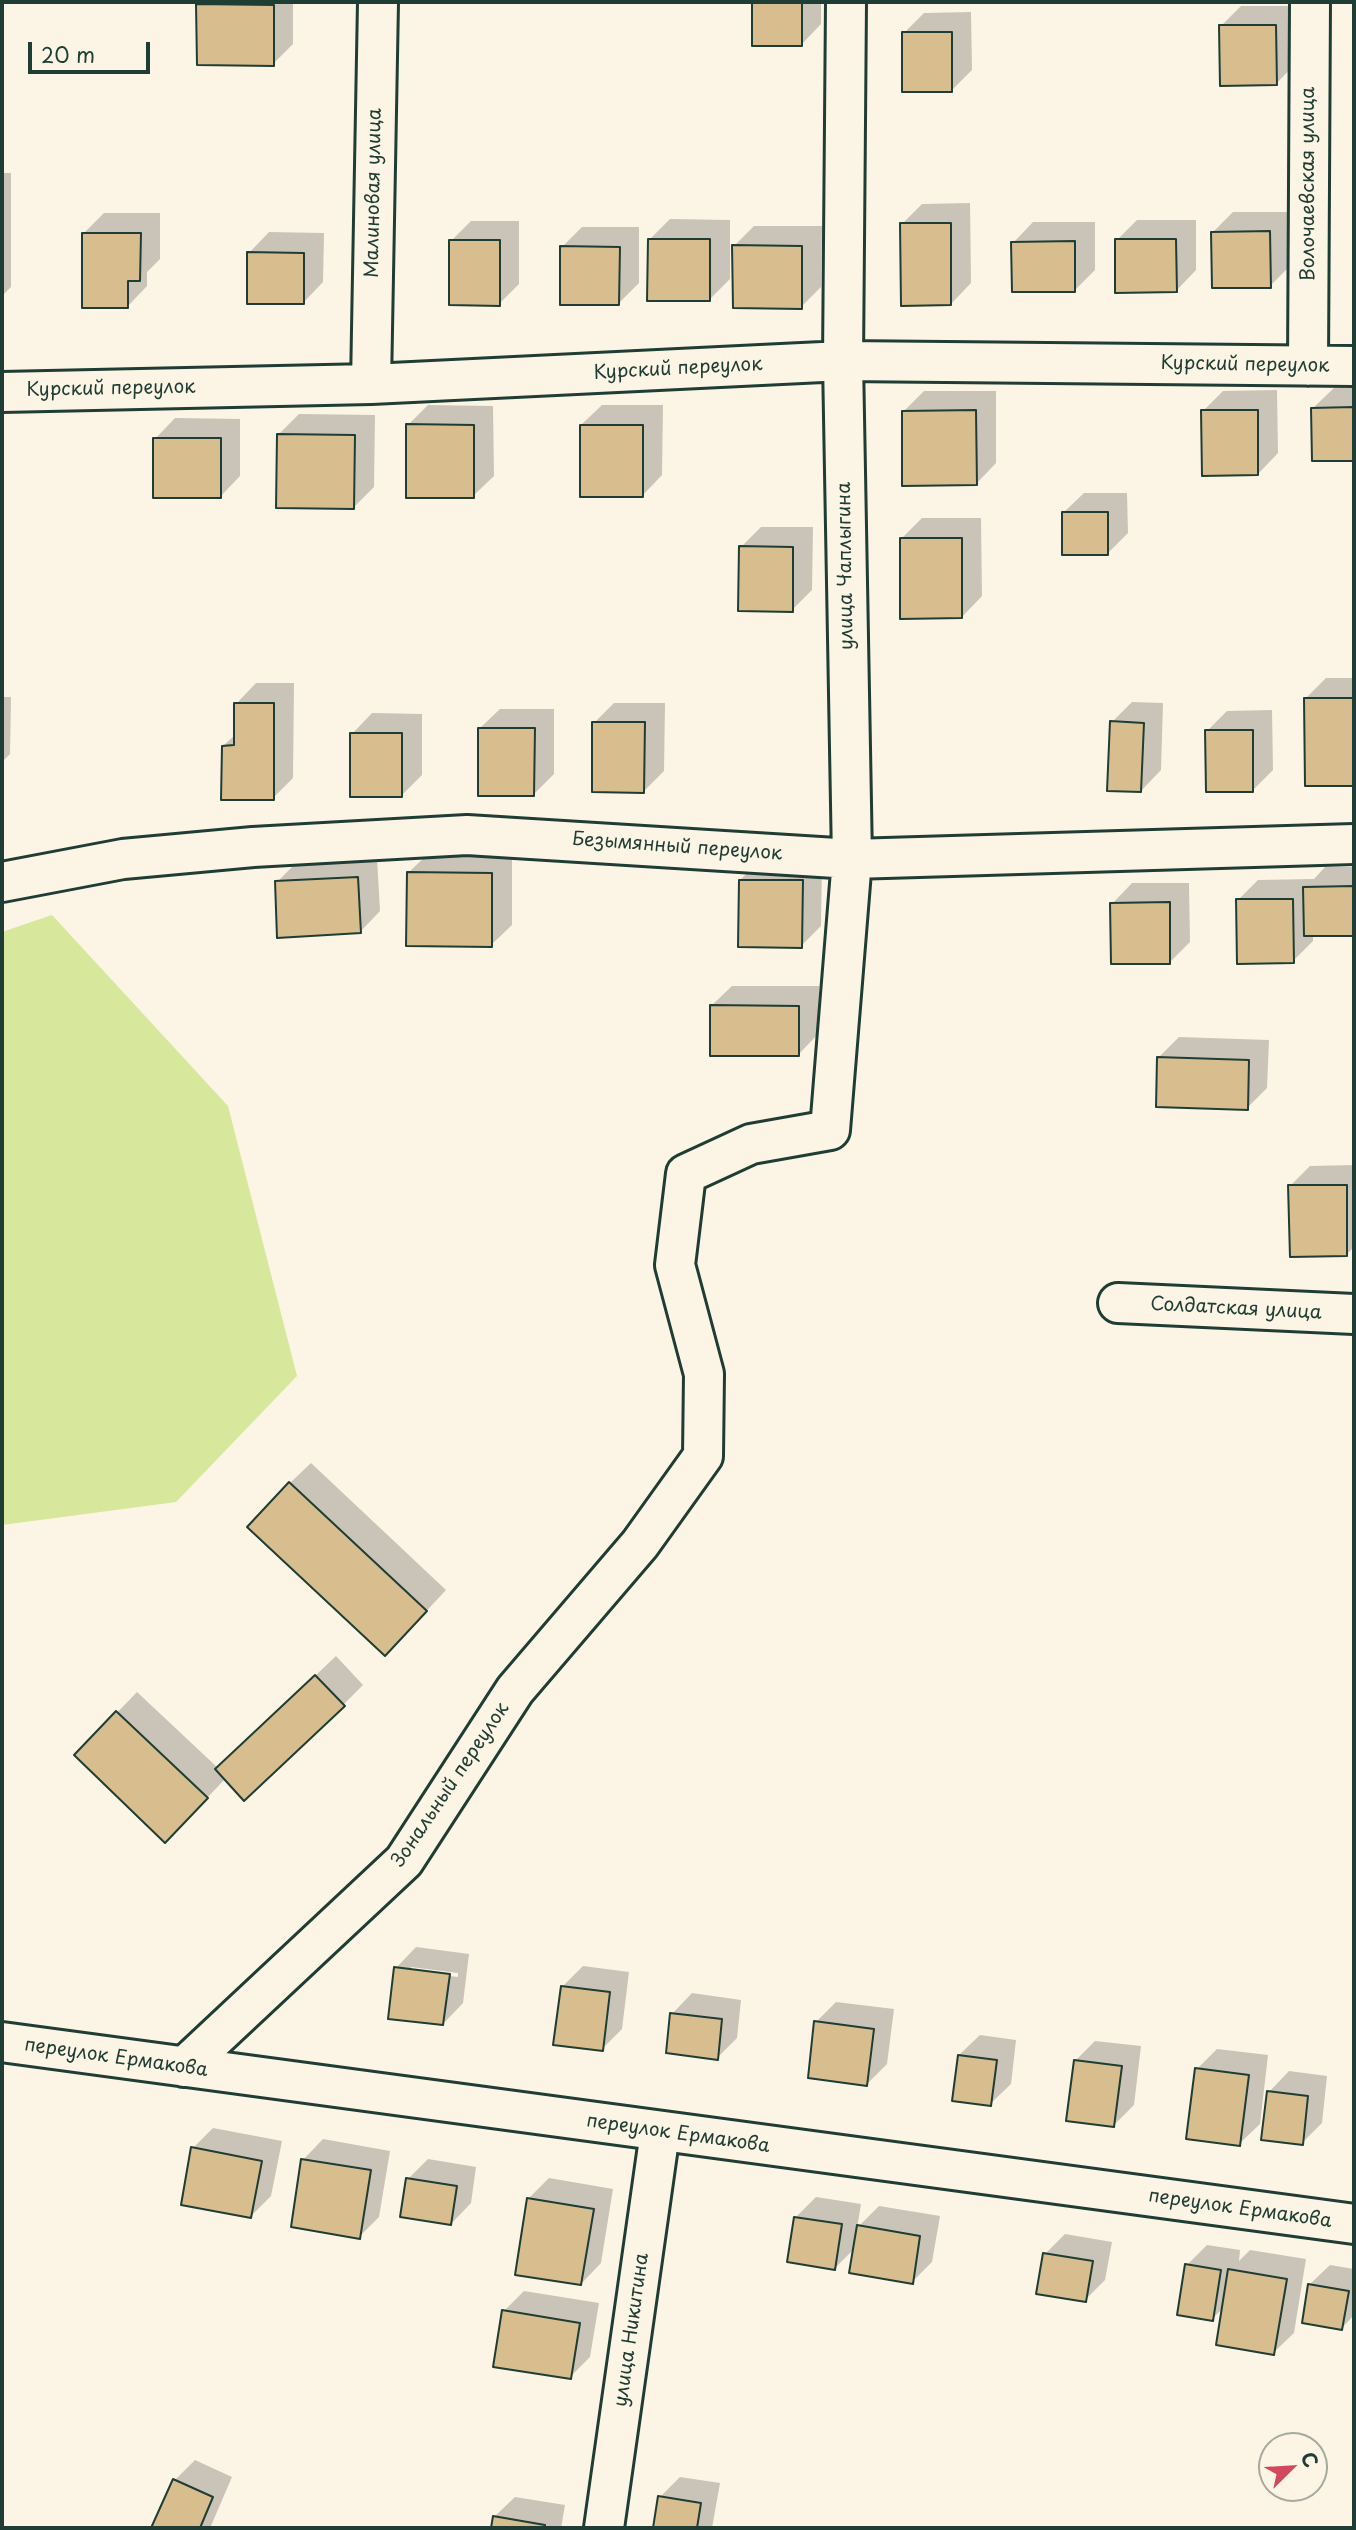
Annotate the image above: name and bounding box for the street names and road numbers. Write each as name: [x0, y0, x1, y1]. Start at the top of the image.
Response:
street label: Волочаевская улица: [1298, 87, 1320, 281]
street label: Малиновая улица: [361, 108, 387, 278]
street label: Курский переулок: [1160, 352, 1330, 378]
street label: Курский переулок: [593, 353, 763, 385]
street label: Курский переулок: [26, 376, 196, 402]
street label: улица Чаплыгина: [833, 482, 859, 650]
street label: Безымянный переулок: [571, 828, 783, 866]
street label: Солдатская улица: [1150, 1293, 1322, 1325]
street label: Зональный переулок: [387, 1698, 515, 1872]
street label: переулок Ермакова: [23, 2034, 209, 2082]
street label: переулок Ермакова: [585, 2110, 771, 2158]
street label: переулок Ермакова: [1147, 2185, 1333, 2233]
street label: улица Никитина: [610, 2252, 654, 2408]

